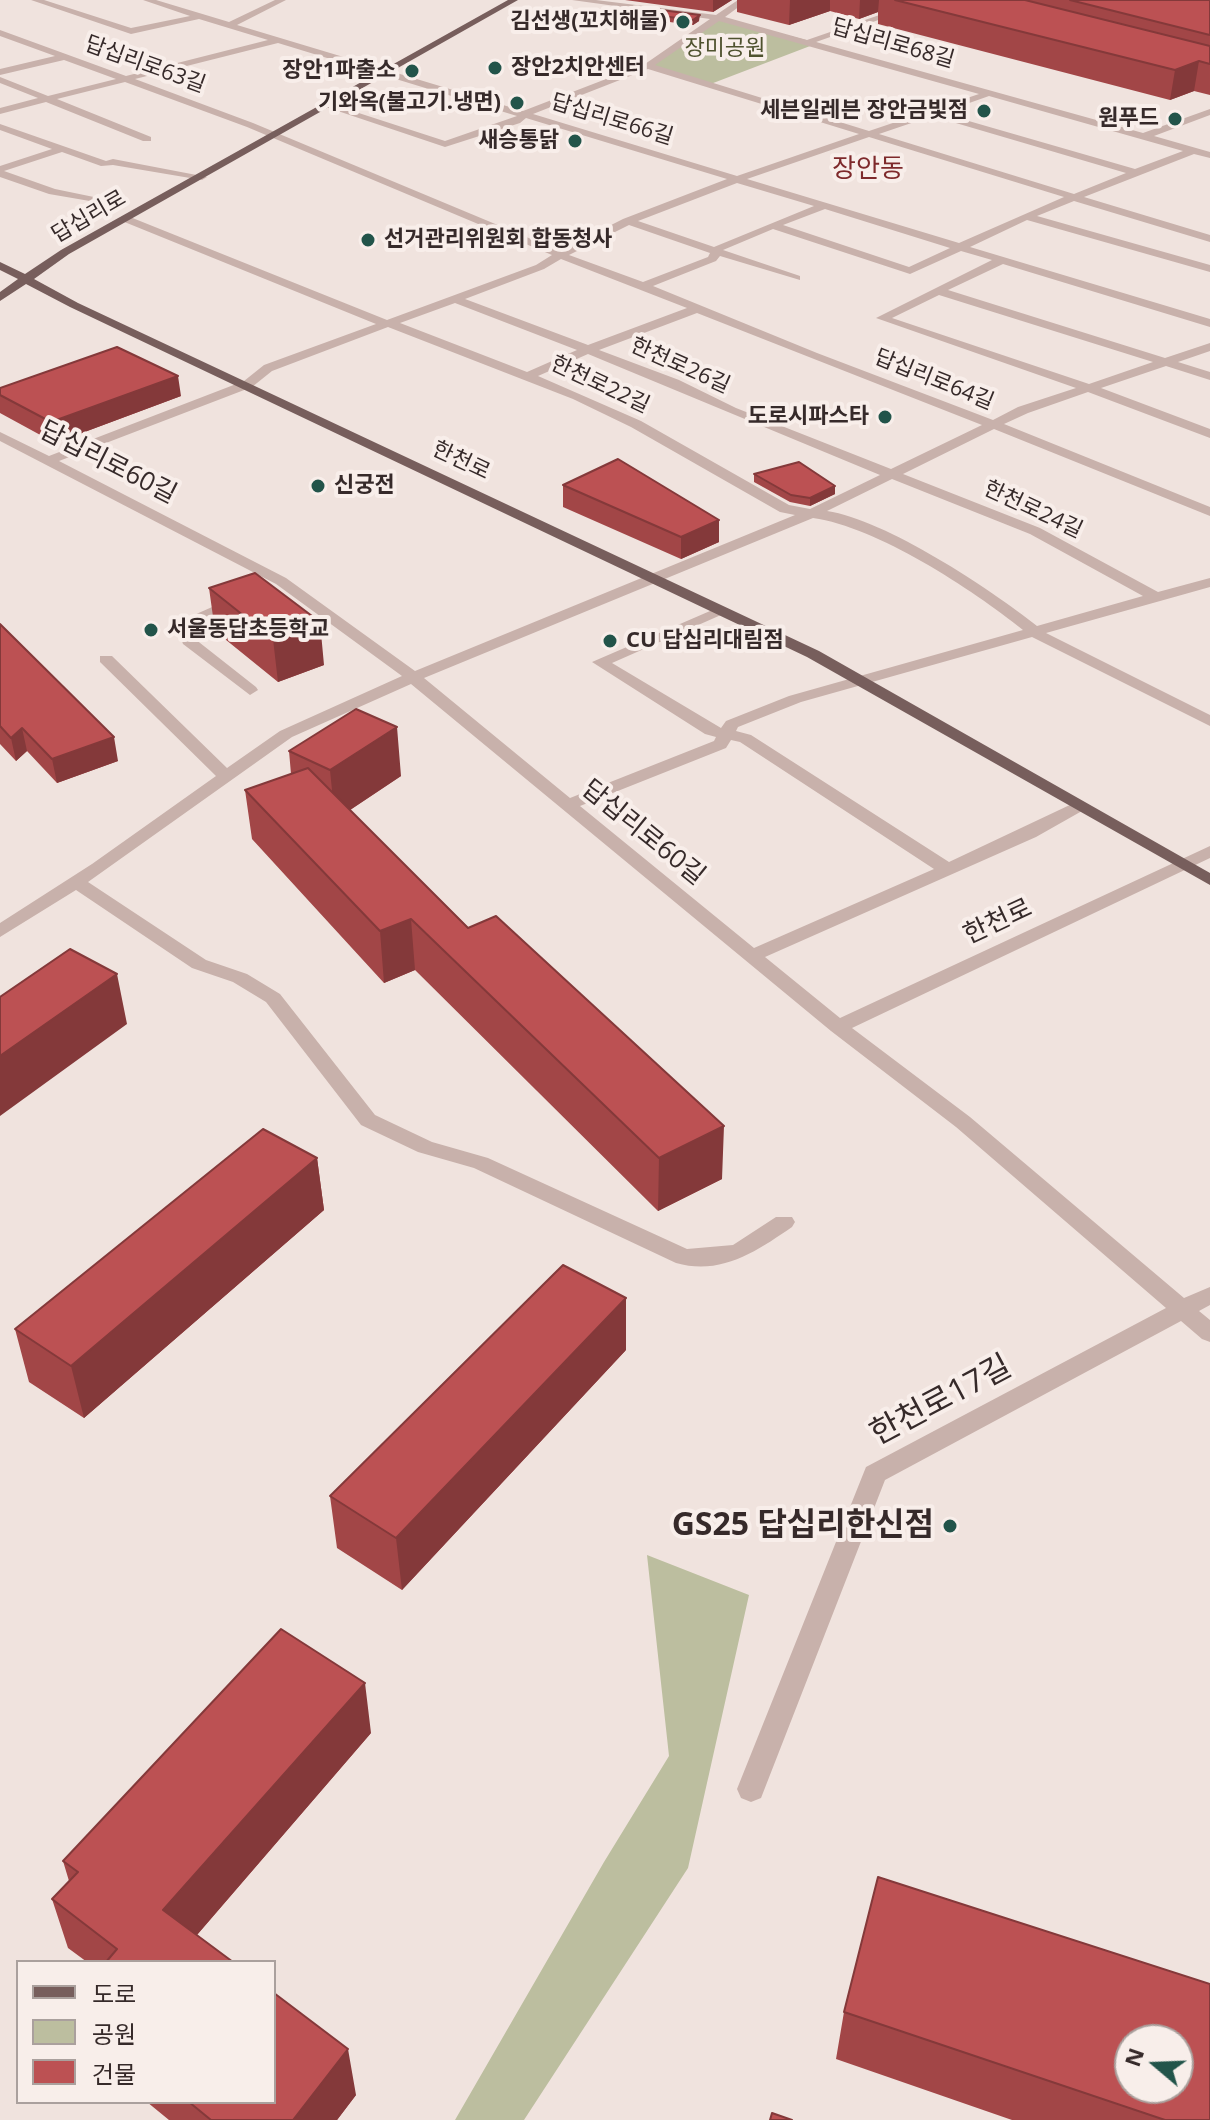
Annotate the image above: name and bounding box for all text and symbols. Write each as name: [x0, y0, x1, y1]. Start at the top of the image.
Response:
place label: 김선생(꼬치해물): [510, 9, 667, 35]
marker: 김선생(꼬치해물): [674, 13, 692, 31]
street label: 답십리로68길: [829, 14, 957, 74]
street label: 답십리로63길: [81, 31, 209, 99]
park label: 장미공원: [685, 36, 765, 62]
place label: 장안2치안센터: [511, 55, 645, 81]
place label: 장안1파출소: [282, 58, 396, 84]
marker: 장안2치안센터: [486, 59, 504, 77]
marker: 장안1파출소: [403, 62, 421, 80]
street label: 답십리로66길: [548, 89, 676, 151]
place label: 기와옥(불고기.냉면): [318, 90, 501, 116]
marker: 기와옥(불고기.냉면): [508, 94, 526, 112]
place label: 세븐일레븐 장안금빛점: [760, 98, 968, 124]
marker: 세븐일레븐 장안금빛점: [975, 102, 993, 120]
place label: 원푸드: [1098, 106, 1159, 132]
marker: 원푸드: [1166, 110, 1184, 128]
place label: 새승통닭: [478, 128, 559, 154]
marker: 새승통닭: [566, 132, 584, 150]
district label: 장안동: [832, 154, 904, 186]
street label: 답십리로: [47, 185, 131, 249]
place label: 선거관리위원회 합동청사: [384, 227, 612, 253]
marker: 선거관리위원회 합동청사: [359, 231, 377, 249]
street label: 한천로26길: [626, 332, 734, 400]
street label: 답십리로64길: [870, 344, 998, 416]
street label: 한천로22길: [546, 351, 654, 419]
place label: 도로시파스타: [748, 404, 869, 430]
marker: 도로시파스타: [876, 408, 894, 426]
street label: 답십리로60길: [34, 415, 182, 511]
street label: 한천로: [428, 436, 494, 486]
place label: 신궁전: [334, 473, 395, 499]
street label: 한천로24길: [979, 476, 1087, 544]
marker: 신궁전: [309, 477, 327, 495]
place label: 서울동답초등학교: [167, 617, 329, 643]
marker: 서울동답초등학교: [142, 621, 160, 639]
place label: CU 답십리대림점: [626, 628, 784, 654]
marker: CU 답십리대림점: [601, 632, 619, 650]
street label: 답십리로60길: [575, 774, 711, 892]
street label: 한천로: [959, 893, 1037, 951]
street label: 한천로17길: [864, 1348, 1018, 1454]
place label: GS25 답십리한신점: [672, 1507, 934, 1545]
marker: GS25 답십리한신점: [941, 1517, 959, 1535]
legend: [16, 1960, 276, 2104]
text: 도로: [92, 1977, 136, 2010]
text: 공원: [92, 2017, 136, 2050]
north arrow: [1114, 2024, 1194, 2104]
text: N: [1116, 2044, 1150, 2070]
text: 건물: [92, 2057, 136, 2090]

